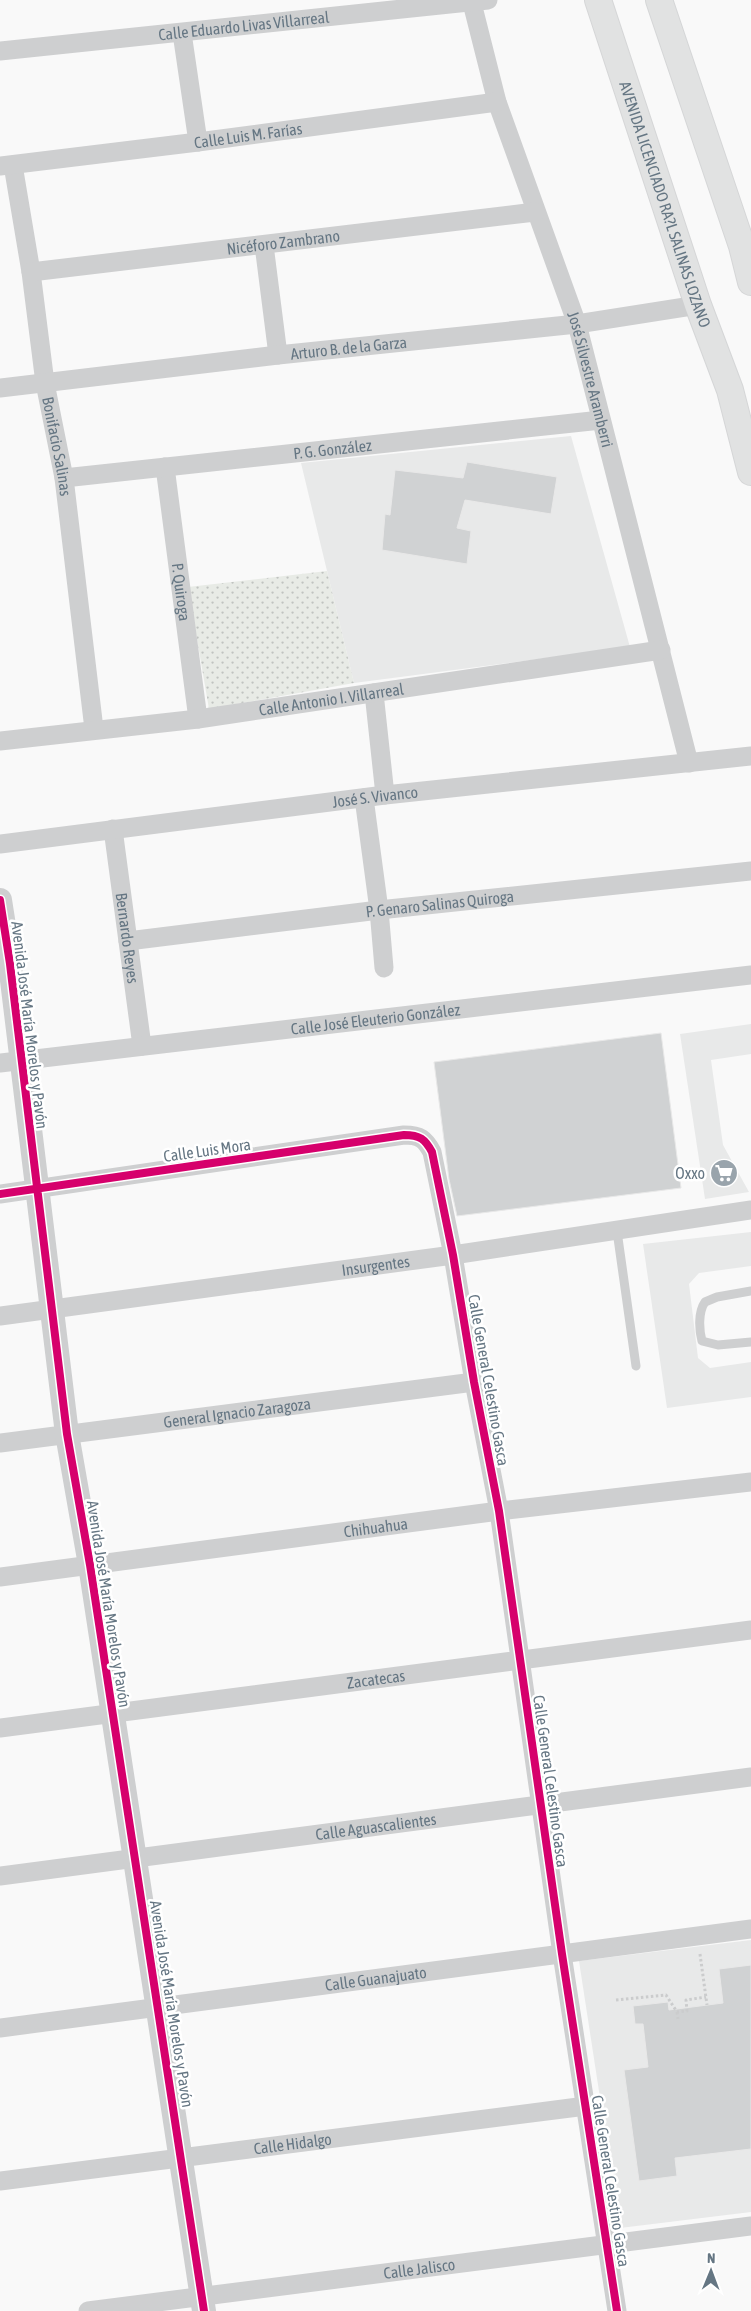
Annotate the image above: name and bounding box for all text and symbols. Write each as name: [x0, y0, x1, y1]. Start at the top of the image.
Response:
street label: Calle Eduardo Livas Villarreal: [157, 8, 331, 43]
street label: AVENIDA LICENCIADO RA?L SALINAS LOZANO: [616, 79, 715, 330]
street label: Calle Luis M. Farías: [193, 119, 304, 151]
street label: Nicéforo Zambrano: [226, 226, 341, 258]
street label: José Silvestre Aramberri: [564, 309, 617, 449]
street label: Arturo B. de la Garza: [290, 333, 408, 363]
street label: Bonifacio Salinas: [39, 395, 75, 497]
street label: P. G. González: [292, 436, 373, 462]
street label: P. Quiroga: [169, 562, 194, 622]
street label: Calle Antonio I. Villarreal: [258, 679, 406, 719]
street label: José S. Vivanco: [331, 783, 419, 811]
street label: P. Genaro Salinas Quiroga: [365, 887, 515, 921]
street label: Bernardo Reyes: [113, 892, 143, 985]
street label: Avenida José María Morelos y Pavón: [7, 920, 52, 1130]
street label: Calle José Eleuterio González: [290, 1000, 461, 1038]
street label: Calle Luis Mora: [162, 1135, 252, 1165]
supermarket icon: Oxxo: [709, 1158, 739, 1188]
place label: Oxxo: [675, 1164, 705, 1182]
street label: Insurgentes: [340, 1252, 411, 1279]
street label: Calle General Celestino Gasca: [465, 1293, 513, 1467]
street label: General Ignacio Zaragoza: [162, 1394, 312, 1431]
street label: Avenida José María Morelos y Pavón: [83, 1499, 134, 1709]
street label: Chihuahua: [343, 1514, 409, 1540]
street label: Zacatecas: [346, 1666, 406, 1692]
street label: Calle General Celestino Gasca: [530, 1694, 572, 1868]
street label: Calle Aguascalientes: [314, 1810, 438, 1843]
street label: Avenida José María Morelos y Pavón: [146, 1899, 197, 2109]
street label: Calle Guanajuato: [324, 1963, 428, 1994]
street label: Calle General Celestino Gasca: [589, 2094, 633, 2268]
street label: Calle Hidalgo: [252, 2130, 333, 2157]
north arrow: [686, 2246, 736, 2296]
text: N: [707, 2250, 715, 2266]
street label: Calle Jalisco: [382, 2255, 456, 2282]

